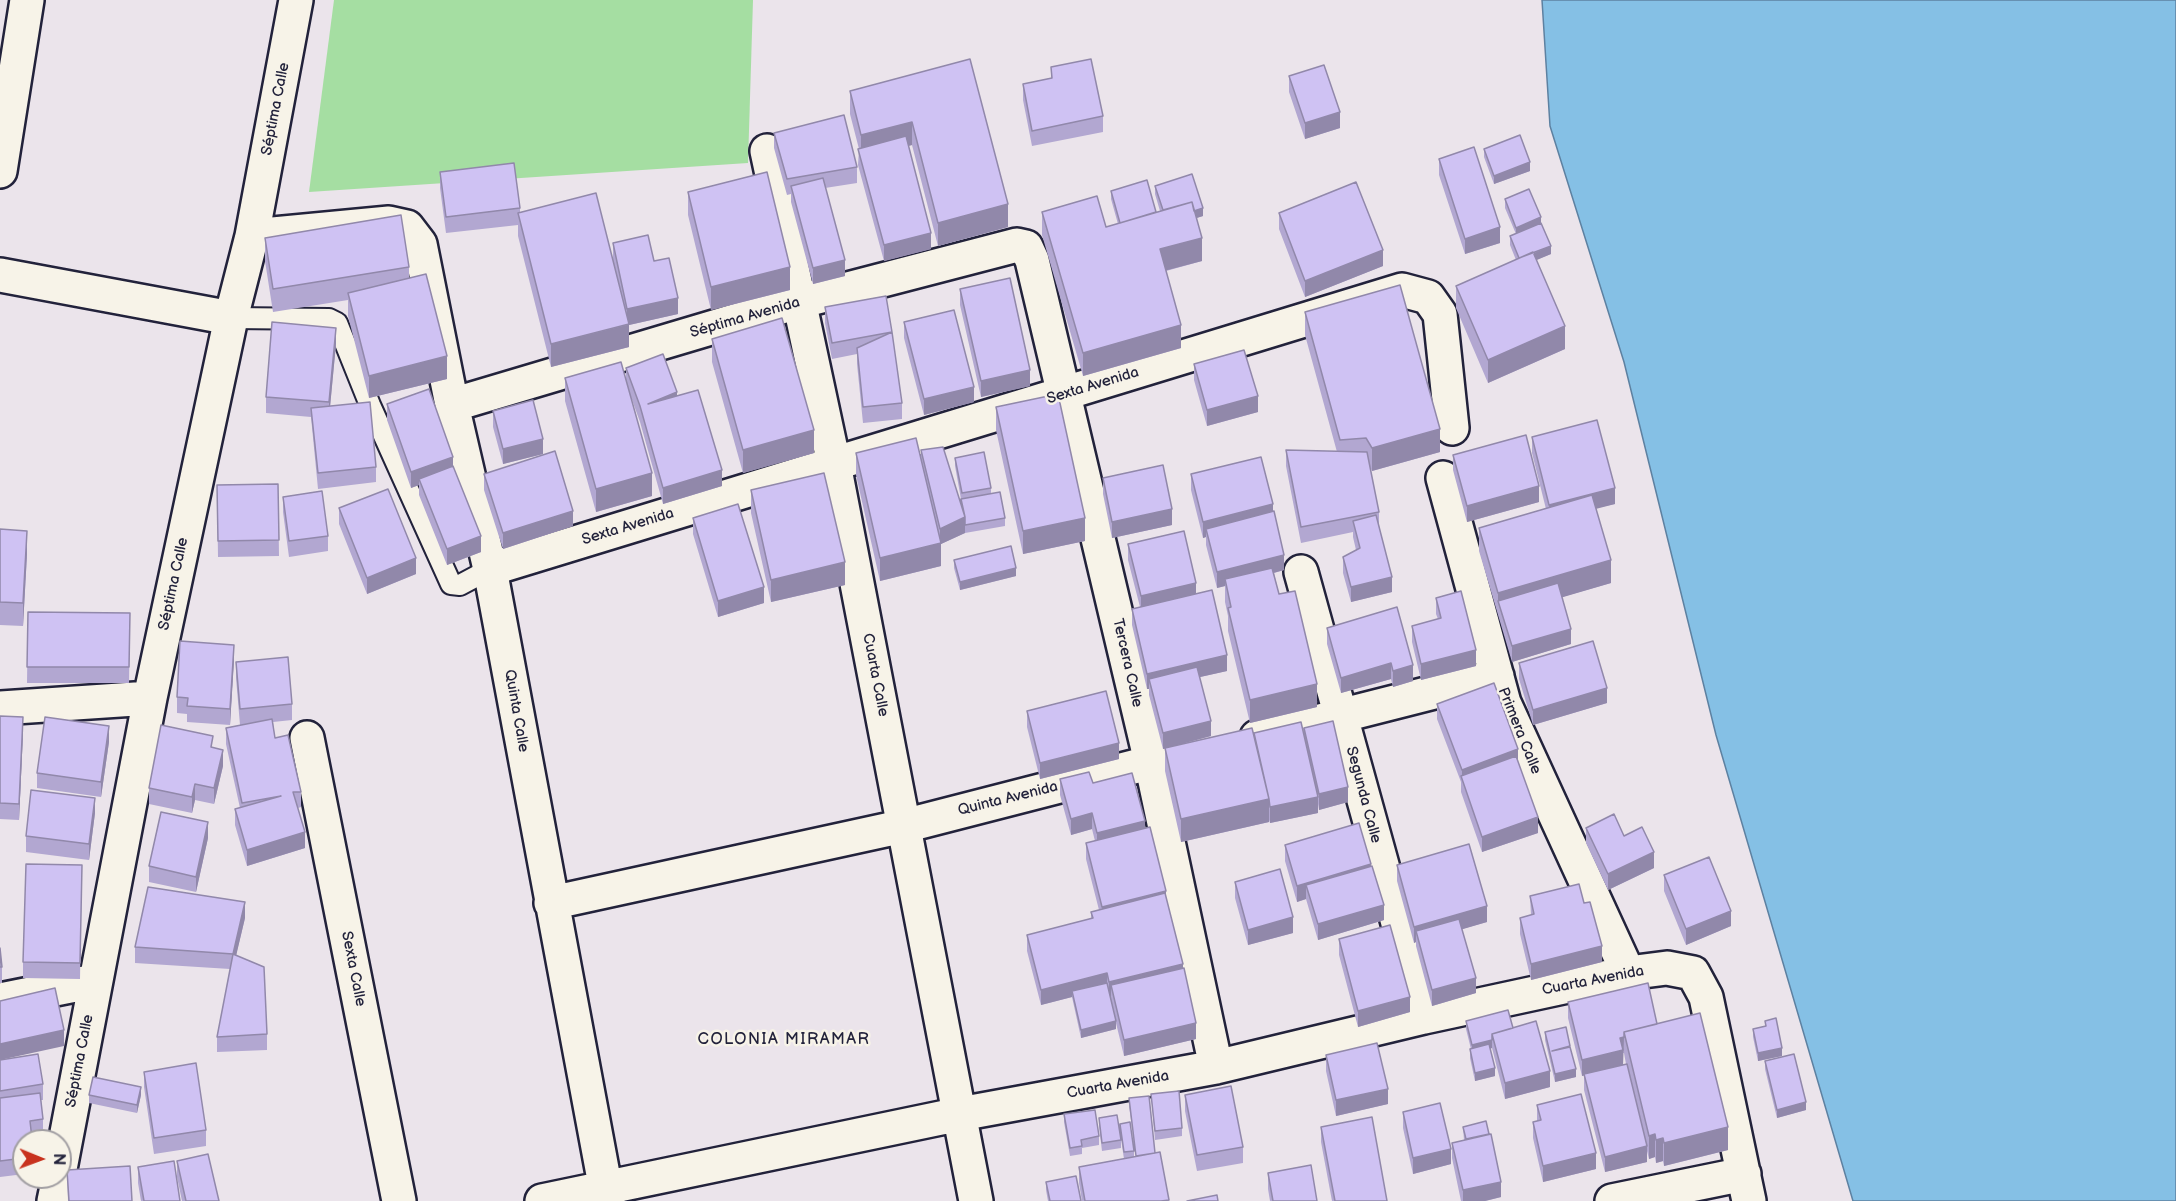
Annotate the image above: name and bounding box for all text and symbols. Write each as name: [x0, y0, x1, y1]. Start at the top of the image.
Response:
street label: Séptima Calle: [258, 61, 294, 157]
street label: Séptima Avenida: [688, 294, 802, 342]
street label: Sexta Avenida: [1045, 363, 1141, 409]
street label: Sexta Avenida: [580, 504, 676, 550]
street label: Séptima Calle: [155, 536, 193, 632]
street label: Tercera Calle: [1108, 617, 1146, 709]
street label: Cuarta Calle: [858, 632, 892, 718]
street label: Quinta Calle: [500, 668, 532, 754]
street label: Primera Calle: [1493, 685, 1545, 777]
street label: Segunda Calle: [1341, 745, 1385, 845]
street label: Quinta Avenida: [956, 778, 1060, 820]
street label: Sexta Calle: [337, 930, 369, 1008]
street label: Cuarta Avenida: [1540, 962, 1646, 1000]
street label: Séptima Calle: [62, 1013, 98, 1109]
district label: COLONIA MIRAMAR: [698, 1030, 870, 1050]
street label: Cuarta Avenida: [1065, 1067, 1171, 1103]
north arrow: [12, 1129, 72, 1189]
text: N: [49, 1153, 68, 1165]

